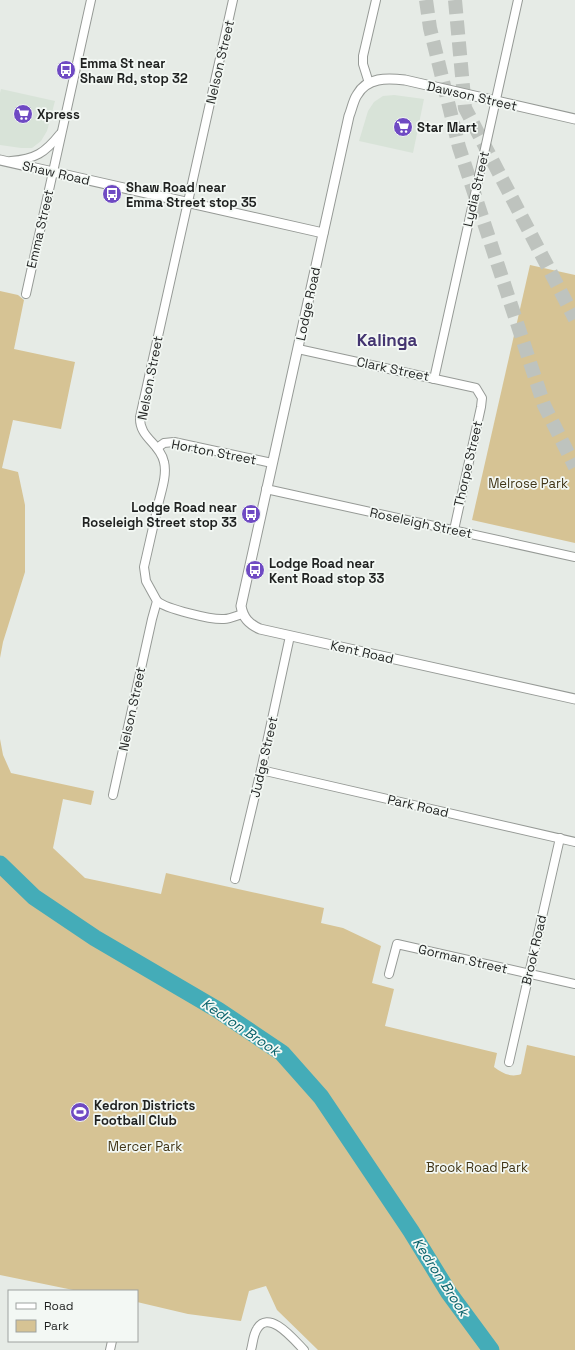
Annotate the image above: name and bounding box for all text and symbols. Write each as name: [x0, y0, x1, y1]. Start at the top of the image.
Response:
street label: Nelson Street: [202, 18, 238, 106]
place label: Emma St near Shaw Rd, stop 32: [80, 55, 188, 87]
bus stop icon: Emma St near Shaw Rd, stop 32: [55, 59, 77, 81]
street label: Dawson Street: [425, 77, 519, 115]
supermarket icon: Xpress: [12, 103, 34, 125]
place label: Xpress: [37, 106, 80, 123]
supermarket icon: Star Mart: [392, 116, 414, 138]
place label: Star Mart: [417, 119, 477, 136]
street label: Lydia Street: [459, 150, 493, 228]
street label: Shaw Road: [20, 157, 92, 189]
place label: Shaw Road near Emma Street stop 35: [126, 179, 257, 211]
bus stop icon: Shaw Road near Emma Street stop 35: [101, 183, 123, 205]
street label: Emma Street: [23, 188, 57, 270]
street label: Lodge Road: [292, 266, 324, 342]
district label: Kalinga: [357, 329, 418, 351]
street label: Nelson Street: [134, 334, 166, 422]
street label: Clark Street: [355, 353, 431, 385]
street label: Thorpe Street: [450, 419, 486, 509]
street label: Horton Street: [170, 435, 258, 469]
park label: Melrose Park: [488, 475, 568, 492]
place label: Lodge Road near Roseleigh Street stop 33: [82, 499, 237, 531]
bus stop icon: Lodge Road near Roseleigh Street stop 33: [240, 503, 262, 525]
street label: Roseleigh Street: [368, 504, 474, 542]
place label: Lodge Road near Kent Road stop 33: [269, 555, 384, 587]
bus stop icon: Lodge Road near Kent Road stop 33: [244, 559, 266, 581]
street label: Kent Road: [329, 636, 395, 668]
street label: Nelson Street: [115, 665, 149, 753]
street label: Judge Street: [246, 715, 282, 799]
street label: Park Road: [386, 791, 450, 821]
street label: Brook Road: [518, 913, 550, 987]
street label: Gorman Street: [417, 940, 509, 978]
water label: Kedron Brook: [198, 994, 285, 1061]
place label: Kedron Districts Football Club: [94, 1097, 196, 1129]
sports icon: Kedron Districts Football Club: [69, 1101, 91, 1123]
park label: Mercer Park: [108, 1138, 182, 1155]
park label: Brook Road Park: [426, 1159, 528, 1176]
water label: Kedron Brook: [409, 1234, 474, 1321]
legend: [8, 1290, 138, 1342]
text: Road: [44, 1298, 73, 1314]
text: Park: [44, 1318, 69, 1334]

